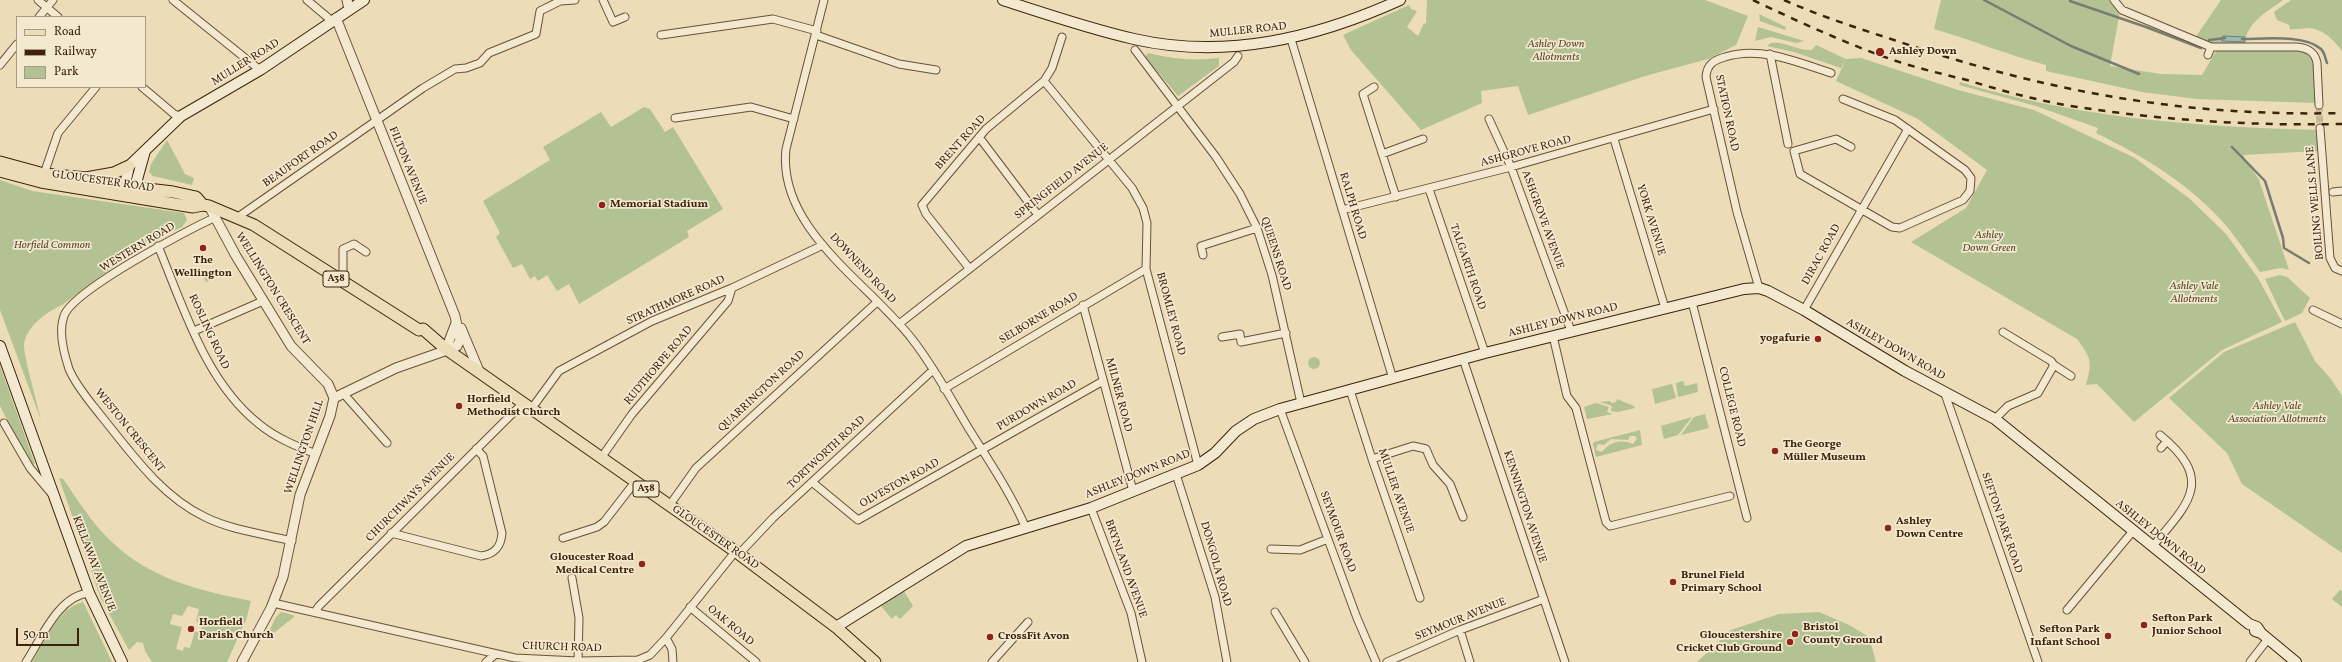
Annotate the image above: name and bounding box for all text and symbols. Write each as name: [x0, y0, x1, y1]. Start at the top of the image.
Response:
legend: [16, 16, 146, 88]
street label: MULLER ROAD: [1209, 20, 1287, 42]
text: Road: [54, 24, 81, 40]
street label: MULLER ROAD: [210, 37, 282, 89]
park label: Ashley Down Allotments: [1527, 38, 1585, 64]
text: Railway: [54, 44, 97, 60]
place label: Ashley Down: [1889, 45, 1957, 59]
marker: Ashley Down: [1874, 46, 1886, 58]
text: Park: [54, 64, 79, 80]
street label: STATION ROAD: [1711, 74, 1741, 152]
street label: BRENT ROAD: [933, 113, 989, 173]
street label: FILTON AVENUE: [385, 125, 429, 207]
street label: BEAUFORT ROAD: [261, 129, 341, 191]
street label: ASHGROVE ROAD: [1479, 134, 1573, 170]
street label: SPRINGFIELD AVENUE: [1012, 141, 1112, 223]
street label: BOILING WELLS LANE: [2304, 146, 2328, 260]
street label: GLOUCESTER ROAD: [51, 168, 155, 196]
street label: ASHGROVE AVENUE: [1518, 169, 1566, 271]
street label: RALPH ROAD: [1336, 171, 1368, 241]
street label: YORK AVENUE: [1633, 183, 1667, 257]
place label: Memorial Stadium: [610, 198, 708, 212]
marker: Memorial Stadium: [597, 200, 607, 210]
street label: QUEENS ROAD: [1257, 216, 1293, 292]
street label: WESTERN ROAD: [98, 220, 178, 276]
street label: DIRAC ROAD: [1800, 222, 1844, 288]
street label: TALGARTH ROAD: [1446, 223, 1488, 311]
park label: Ashley Down Green: [1962, 229, 2016, 255]
street label: WELLINGTON CRESCENT: [232, 230, 312, 348]
street label: DOWNEND ROAD: [826, 231, 898, 307]
park label: Horfield Common: [14, 239, 90, 253]
marker: The Wellington: [198, 243, 208, 253]
place label: The Wellington: [174, 254, 232, 280]
road number: A38: [323, 271, 349, 287]
street label: BROMLEY ROAD: [1153, 271, 1187, 357]
street label: STRATHMORE ROAD: [625, 273, 727, 329]
park label: Ashley Vale Allotments: [2170, 280, 2218, 306]
street label: SELBORNE ROAD: [997, 290, 1081, 348]
street label: ROSLING ROAD: [185, 292, 231, 372]
street label: ASHLEY DOWN ROAD: [1507, 301, 1619, 341]
street label: ASHLEY DOWN ROAD: [1843, 316, 1947, 384]
street label: RUDTHORPE ROAD: [622, 324, 696, 408]
place label: yogafurie: [1760, 332, 1810, 346]
marker: yogafurie: [1813, 334, 1823, 344]
street label: QUARRINGTON ROAD: [716, 349, 808, 435]
street label: MILNER ROAD: [1102, 357, 1134, 433]
street label: COLLEGE ROAD: [1715, 366, 1747, 448]
street label: PURDOWN ROAD: [995, 378, 1079, 434]
street label: WESTON CRESCENT: [91, 387, 167, 475]
place label: Horfield Methodist Church: [467, 393, 561, 419]
street label: WELLINGTON HILL: [283, 398, 327, 496]
park label: Ashley Vale Association Allotments: [2228, 400, 2326, 426]
marker: Horfield Methodist Church: [454, 401, 464, 411]
street label: TORTWORTH ROAD: [786, 414, 868, 492]
place label: The George Müller Museum: [1783, 438, 1866, 464]
marker: The George Müller Museum: [1770, 446, 1780, 456]
street label: MULLER AVENUE: [1374, 447, 1416, 535]
street label: ASHLEY DOWN ROAD: [1084, 448, 1192, 502]
street label: KENNINGTON AVENUE: [1500, 449, 1548, 565]
street label: CHURCHWAYS AVENUE: [364, 451, 458, 545]
street label: OLVESTON ROAD: [858, 457, 942, 511]
street label: SEFTON PARK ROAD: [1978, 471, 2024, 575]
road number: A38: [633, 481, 659, 497]
street label: SEYMOUR ROAD: [1316, 490, 1358, 574]
street label: ASHLEY DOWN ROAD: [2112, 498, 2208, 578]
street label: GLOUCESTER ROAD: [669, 503, 761, 573]
street label: KELLAWAY AVENUE: [69, 514, 117, 614]
place label: Ashley Down Centre: [1896, 515, 1963, 541]
street label: BRYNLAND AVENUE: [1101, 518, 1149, 620]
street label: DONGOLA ROAD: [1197, 520, 1233, 608]
marker: Ashley Down Centre: [1883, 523, 1893, 533]
place label: Gloucester Road Medical Centre: [550, 551, 634, 577]
marker: Gloucester Road Medical Centre: [637, 559, 647, 569]
place label: Brunel Field Primary School: [1681, 569, 1762, 595]
marker: Brunel Field Primary School: [1668, 577, 1678, 587]
street label: SEYMOUR AVENUE: [1414, 596, 1508, 644]
street label: OAK ROAD: [704, 603, 756, 649]
place label: Sefton Park Junior School: [2152, 612, 2222, 638]
place label: Horfield Parish Church: [199, 616, 274, 642]
scale bar: [18, 620, 81, 646]
marker: Sefton Park Junior School: [2139, 620, 2149, 630]
place label: Bristol County Ground: [1803, 621, 1883, 647]
place label: Sefton Park Infant School: [2030, 623, 2100, 649]
marker: Horfield Parish Church: [186, 624, 196, 634]
text: 50 m: [23, 627, 49, 643]
place label: Gloucestershire Cricket Club Ground: [1676, 629, 1782, 655]
marker: Bristol County Ground: [1790, 629, 1800, 639]
place label: CrossFit Avon: [998, 630, 1070, 644]
marker: Sefton Park Infant School: [2103, 631, 2113, 641]
marker: CrossFit Avon: [985, 632, 995, 642]
marker: Gloucestershire Cricket Club Ground: [1785, 637, 1795, 647]
street label: CHURCH ROAD: [522, 640, 602, 656]

